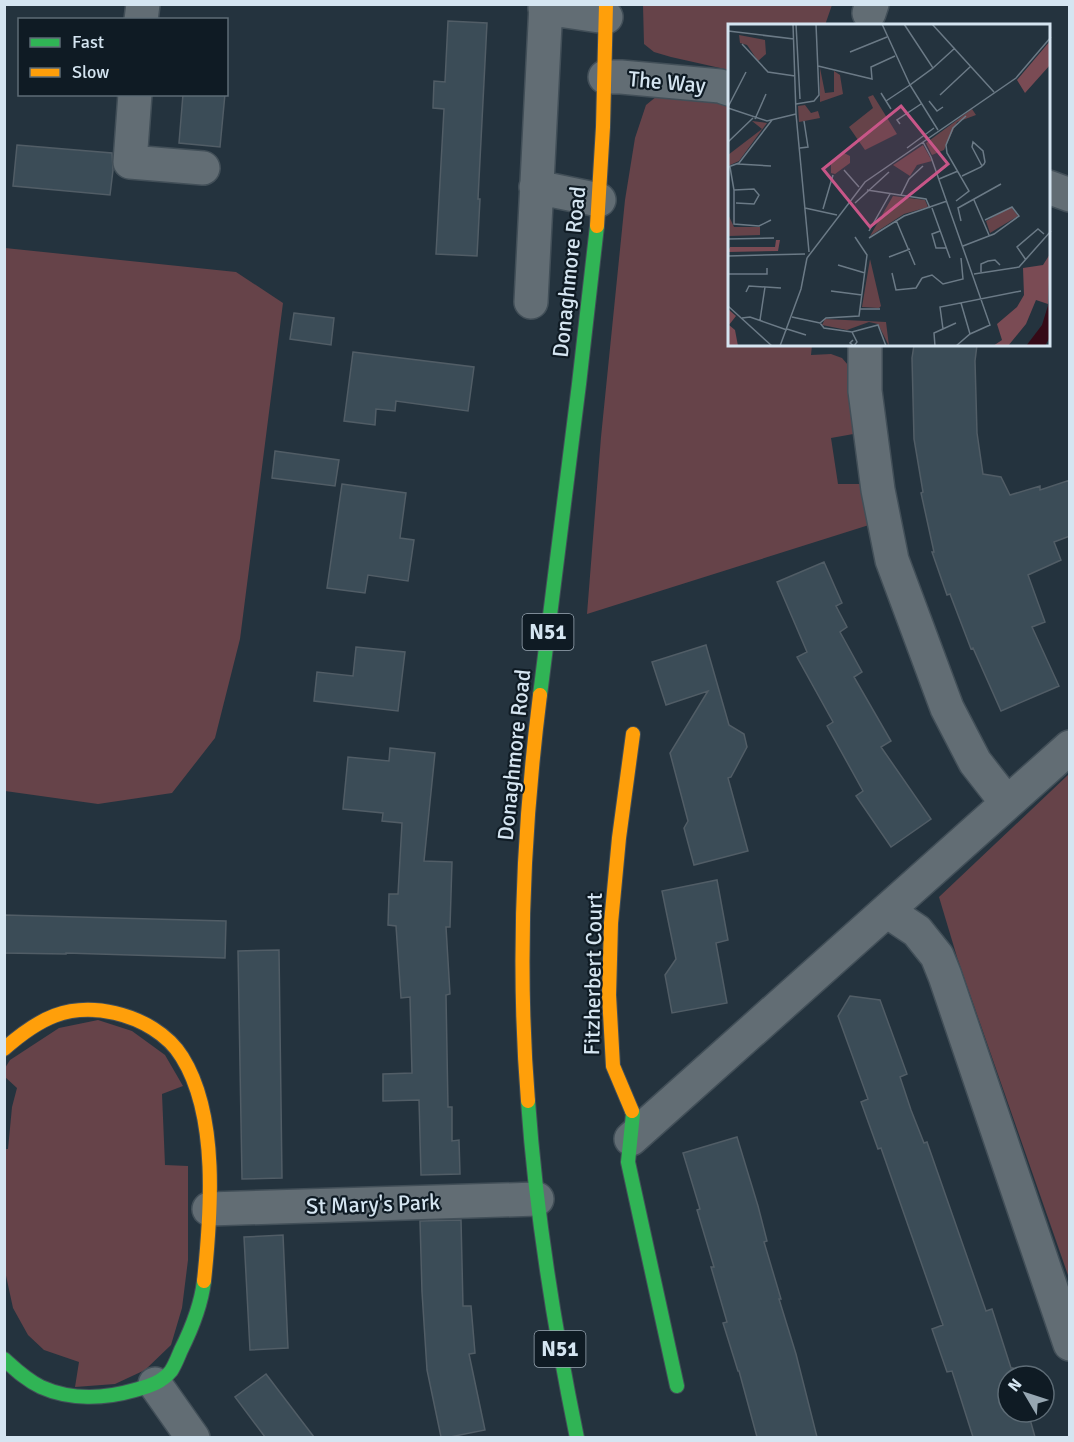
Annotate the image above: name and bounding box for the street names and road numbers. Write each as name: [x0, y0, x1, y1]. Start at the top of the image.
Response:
street label: The Way: [627, 65, 708, 99]
street label: Donaghmore Road: [547, 185, 591, 359]
road number: N51: [522, 614, 574, 650]
street label: Donaghmore Road: [492, 668, 536, 842]
street label: Fitzherbert Court: [578, 892, 608, 1056]
street label: St Mary's Park: [306, 1188, 440, 1220]
road number: N51: [534, 1331, 586, 1367]

